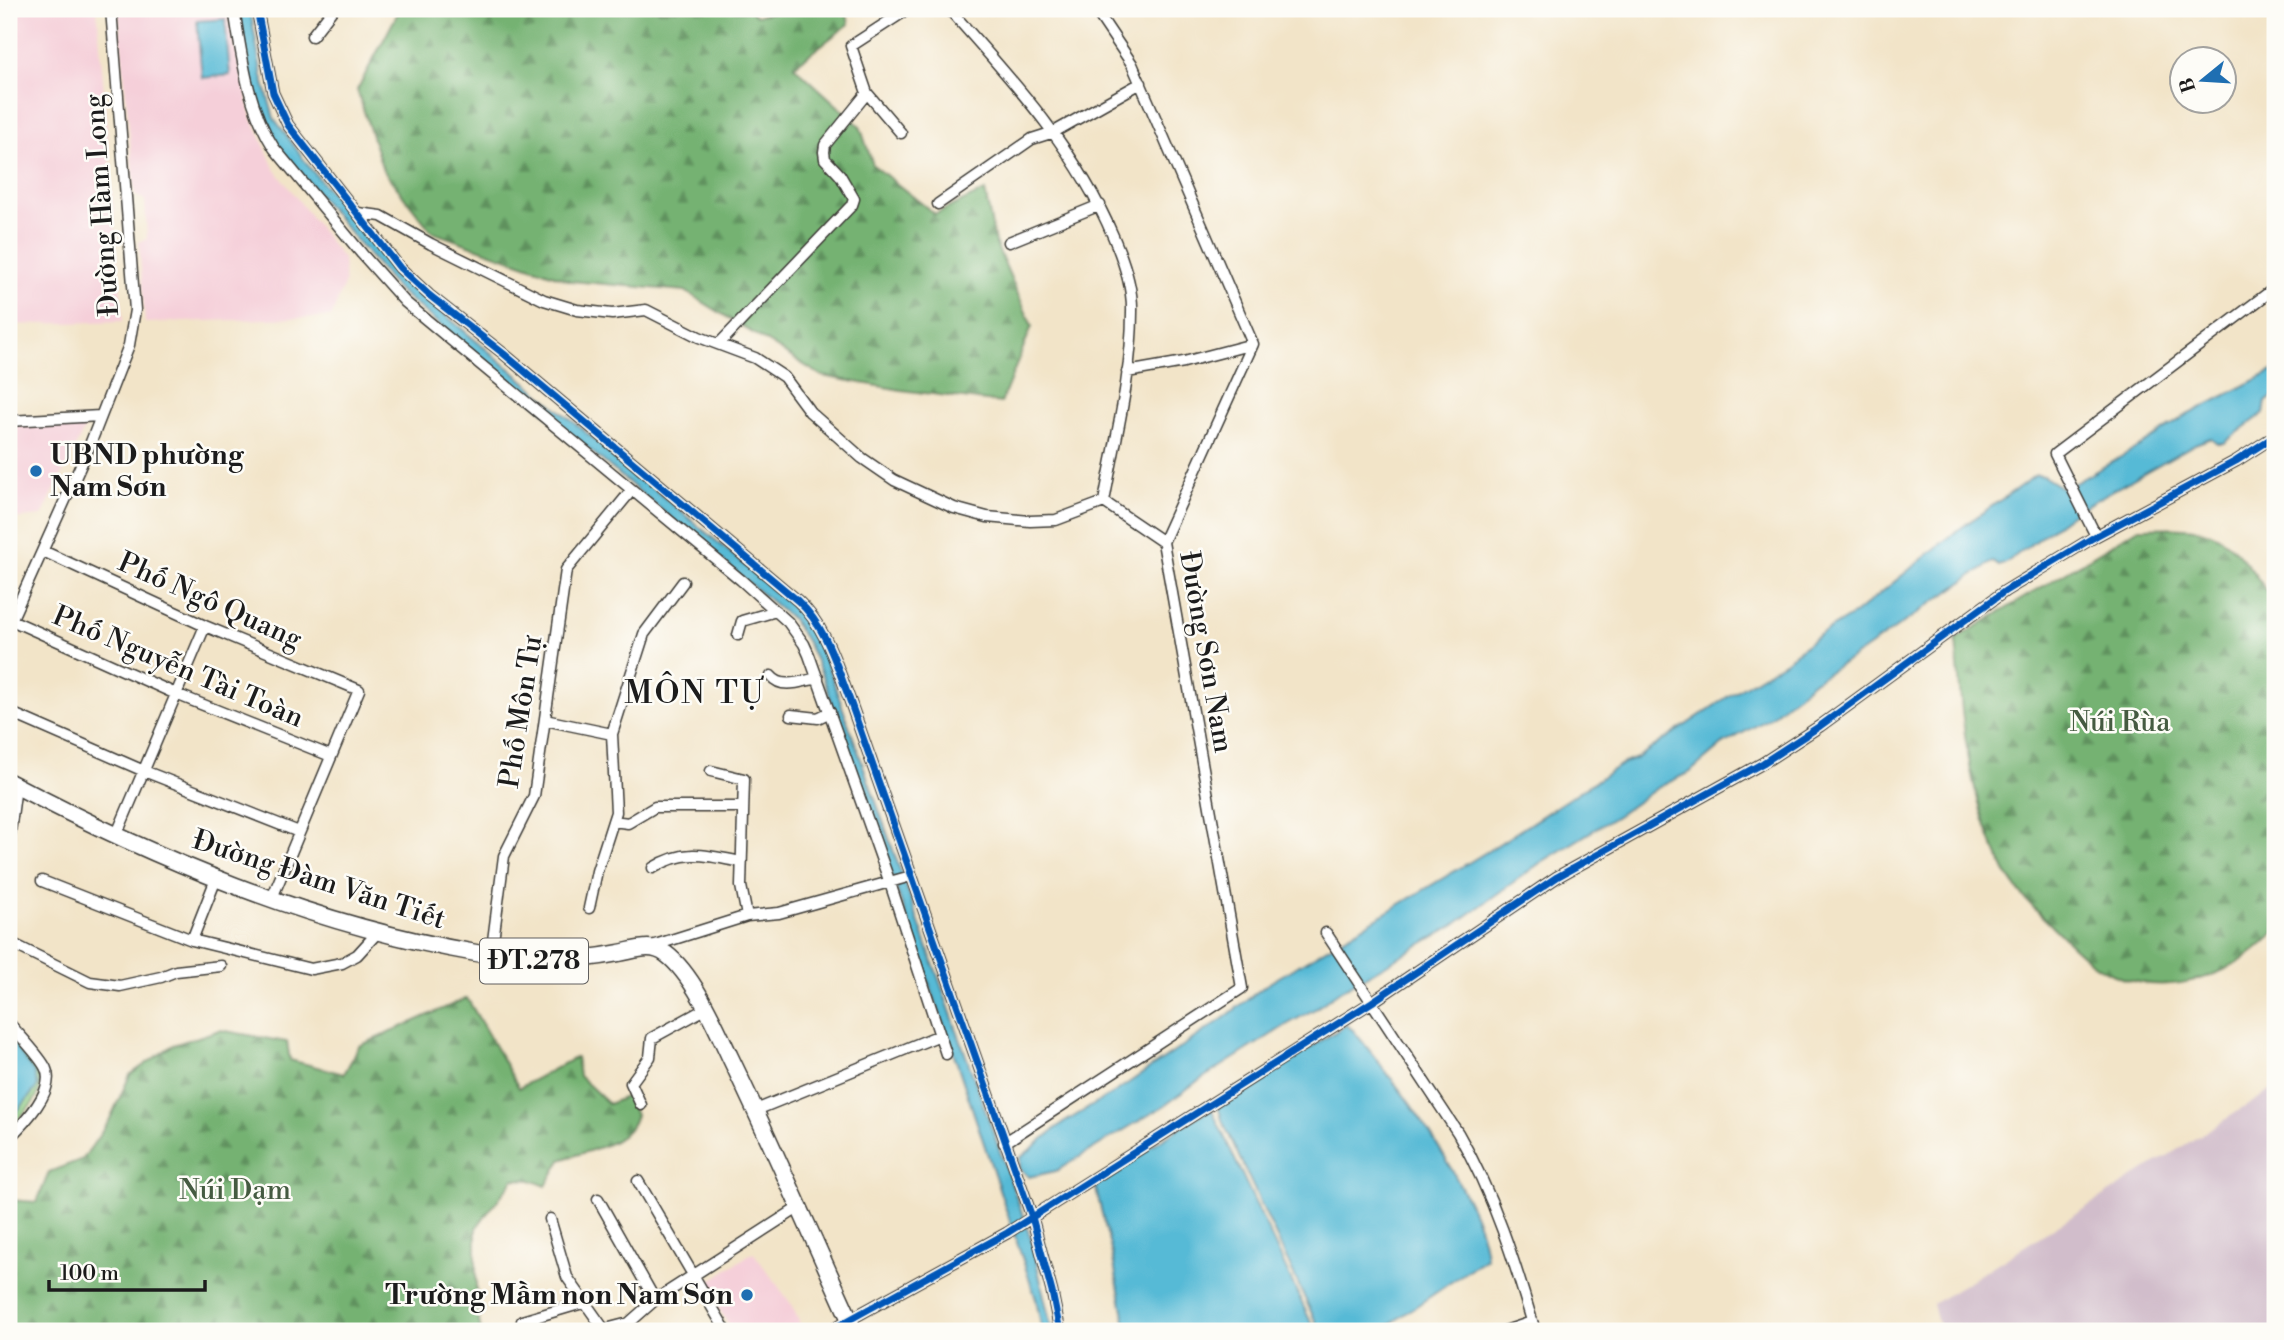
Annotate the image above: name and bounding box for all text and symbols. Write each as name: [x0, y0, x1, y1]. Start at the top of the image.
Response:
north arrow: [2168, 46, 2238, 116]
text: B: [2174, 74, 2201, 95]
street label: Đường Hàm Long: [77, 92, 127, 317]
place label: UBND phường Nam Sơn: [50, 438, 245, 505]
marker: UBND phường Nam Sơn: [28, 463, 44, 479]
street label: Phố Ngô Quang: [113, 545, 308, 657]
street label: Đường Sơn Nam: [1171, 549, 1241, 755]
street label: Phố Nguyễn Tài Toàn: [47, 598, 309, 736]
street label: Phố Môn Tự: [492, 632, 550, 791]
district label: MÔN TỰ: [624, 671, 766, 713]
park label: Núi Rùa: [2070, 705, 2171, 740]
street label: Đường Đàm Văn Tiết: [188, 823, 450, 937]
road number: ĐT.278: [480, 938, 588, 984]
park label: Núi Dạm: [179, 1173, 291, 1208]
scale bar: [49, 1249, 205, 1293]
text: 100 m: [60, 1261, 119, 1287]
place label: Trường Mầm non Nam Sơn: [385, 1278, 733, 1313]
marker: Trường Mầm non Nam Sơn: [739, 1287, 755, 1303]

